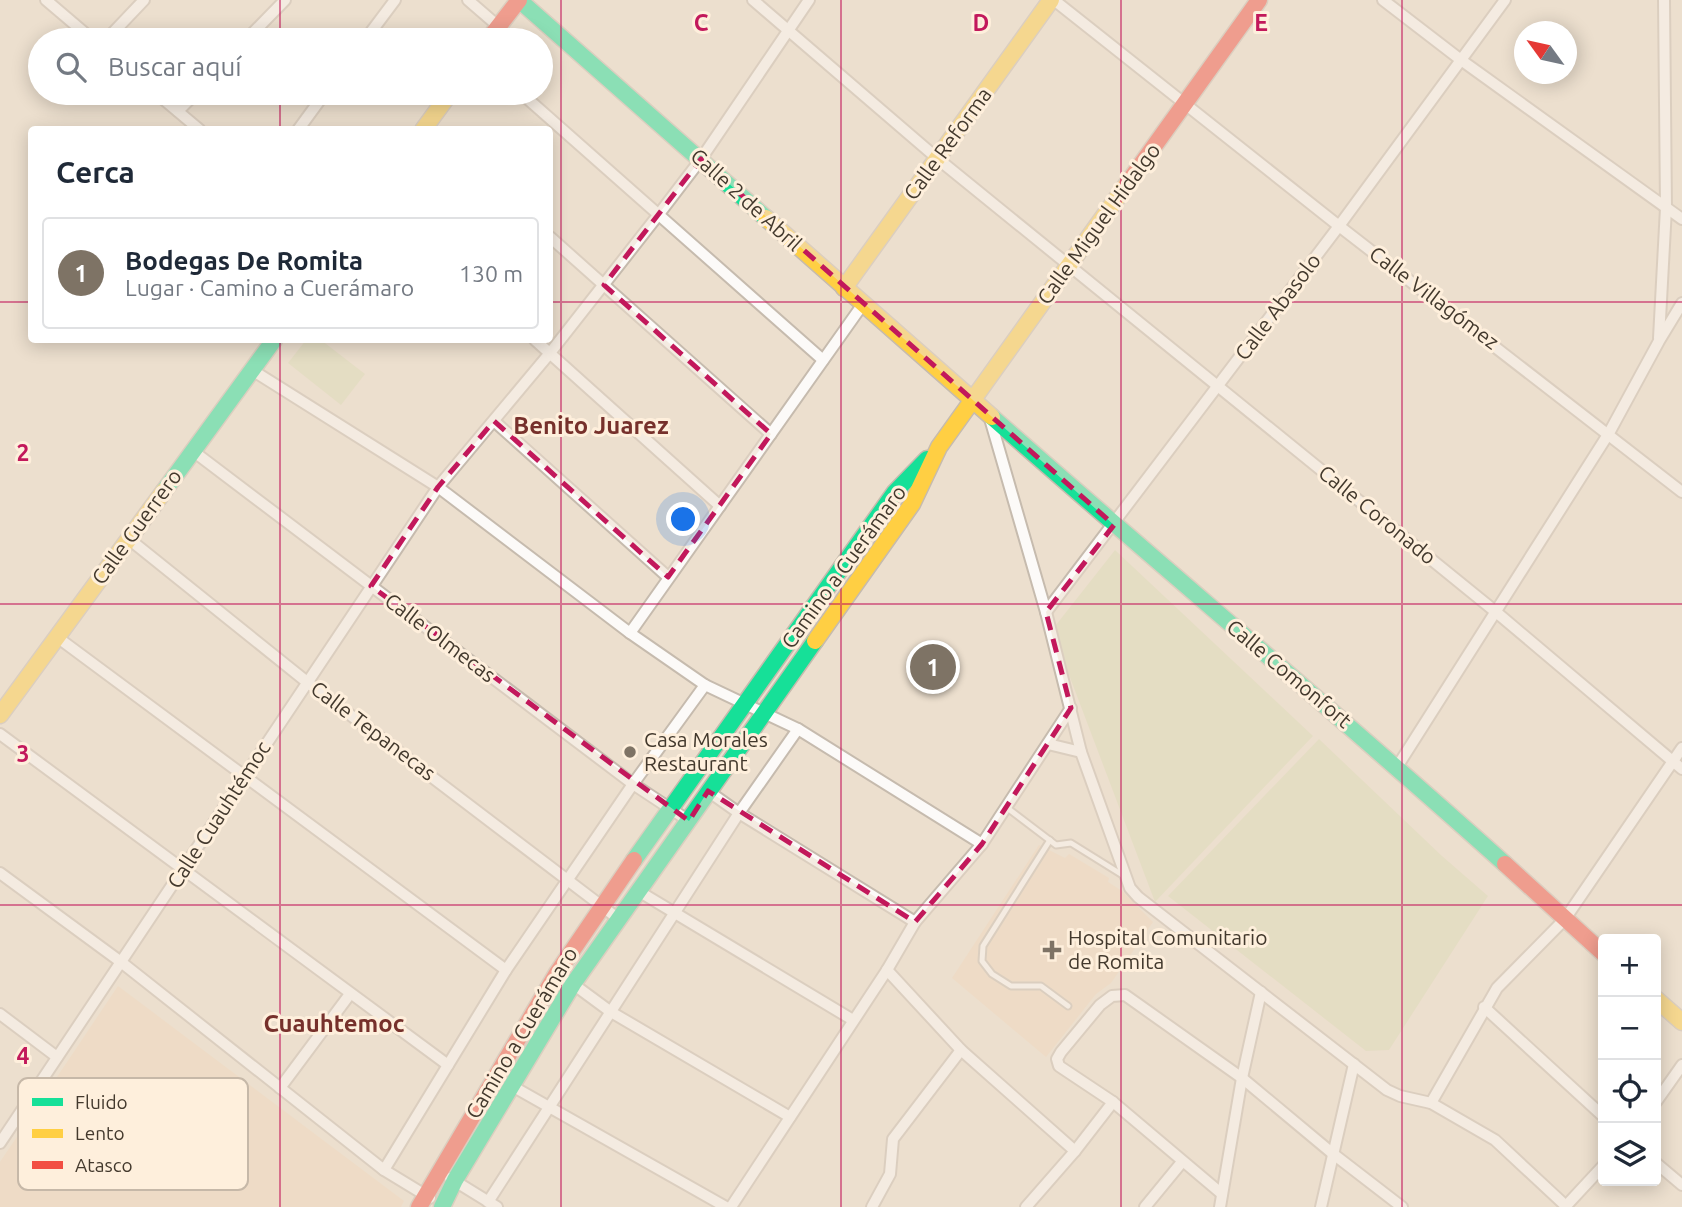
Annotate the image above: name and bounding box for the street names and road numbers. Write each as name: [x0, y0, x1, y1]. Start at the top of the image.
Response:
street label: Calle Reforma: [898, 83, 996, 204]
street label: Calle Miguel Hidalgo: [1032, 138, 1165, 309]
street label: Calle 2 de Abril: [686, 143, 807, 255]
street label: Calle Villagómez: [1365, 241, 1504, 354]
street label: Calle Abasolo: [1229, 248, 1325, 364]
street label: Calle Coronado: [1314, 460, 1441, 569]
street label: Calle Guerrero: [86, 464, 186, 589]
street label: Camino a Cuerámaro: [776, 480, 910, 653]
street label: Calle Olmecas: [381, 588, 501, 687]
street label: Calle Comonfort: [1223, 614, 1357, 732]
street label: Calle Tepanecas: [307, 676, 441, 785]
street label: Calle Cuauhtémoc: [162, 736, 275, 893]
street label: Camino a Cuerámaro: [460, 942, 582, 1123]

